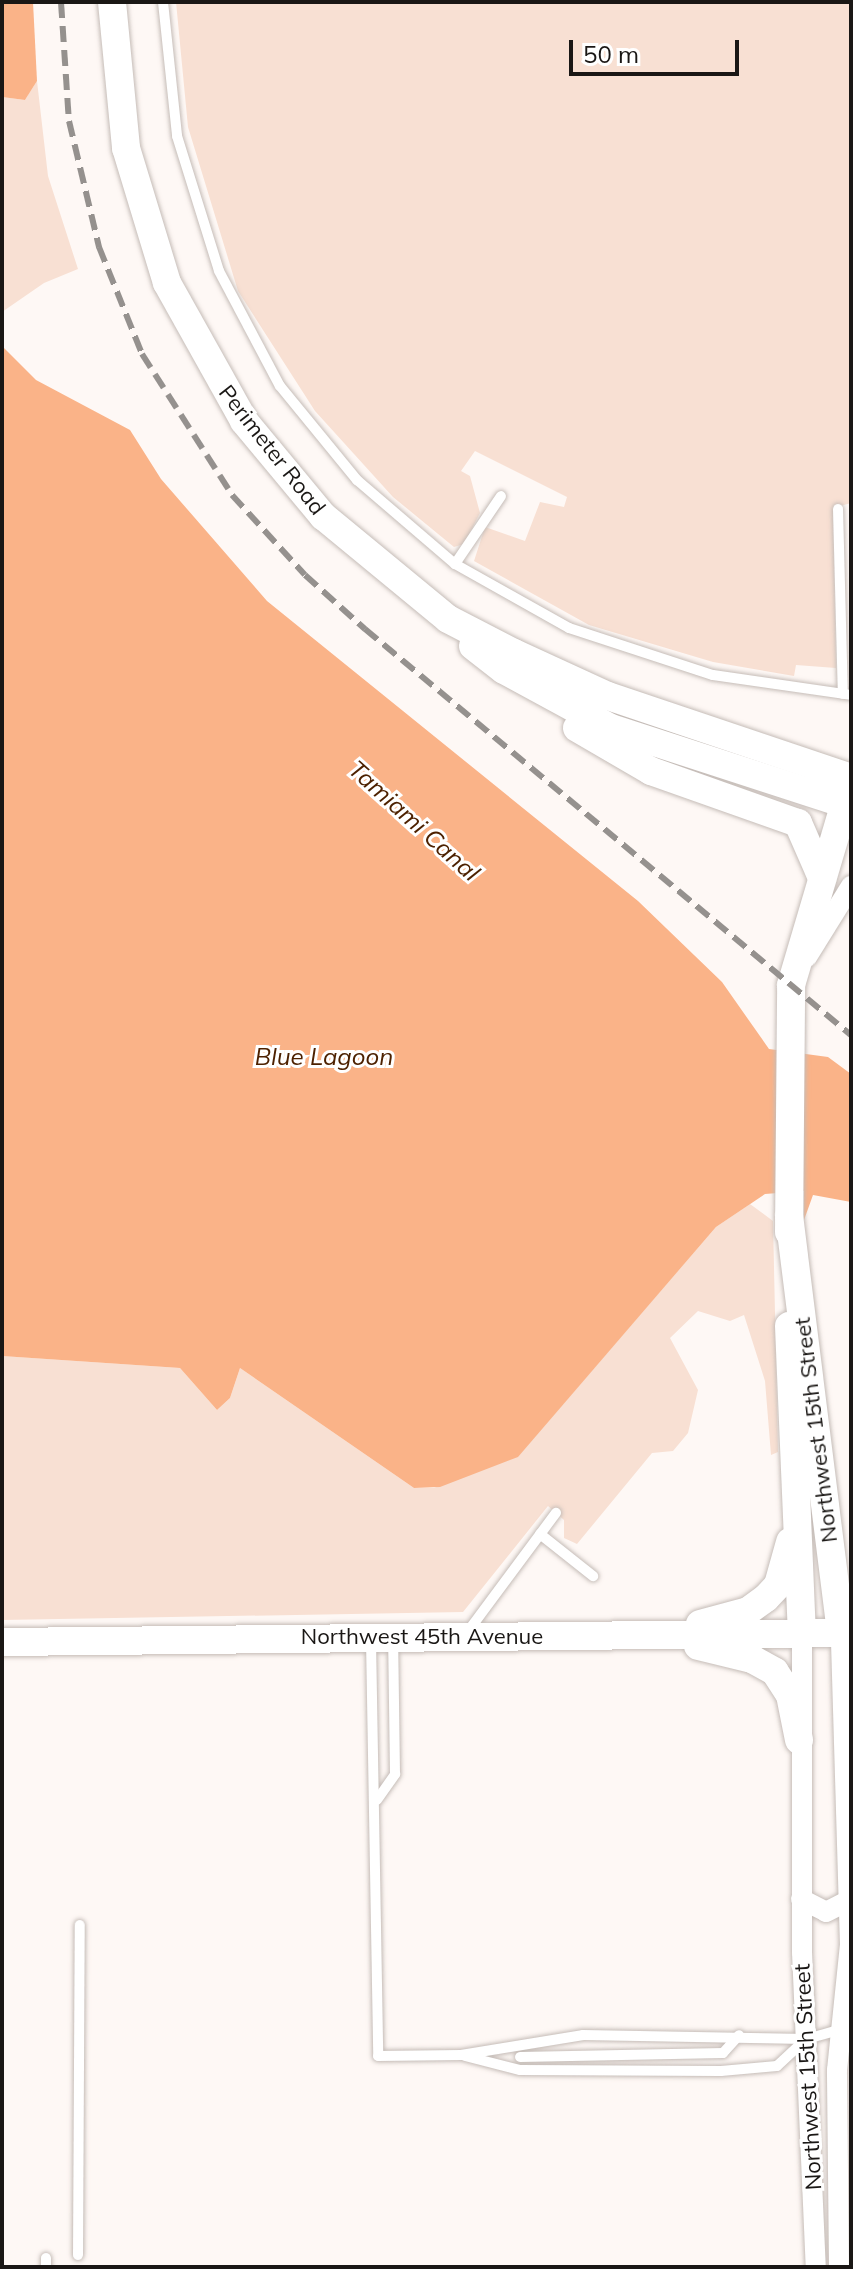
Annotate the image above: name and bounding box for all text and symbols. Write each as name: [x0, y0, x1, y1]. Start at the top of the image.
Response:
scale bar: [573, 24, 743, 74]
text: 50 m: [583, 39, 639, 69]
street label: Perimeter Road: [213, 380, 331, 520]
water label: Tamiami Canal: [343, 755, 485, 887]
water label: Blue Lagoon: [255, 1043, 393, 1071]
street label: Northwest 15th Street: [789, 1316, 843, 1544]
street label: Northwest 45th Avenue: [301, 1624, 543, 1650]
street label: Northwest 15th Street: [789, 1963, 827, 2191]

